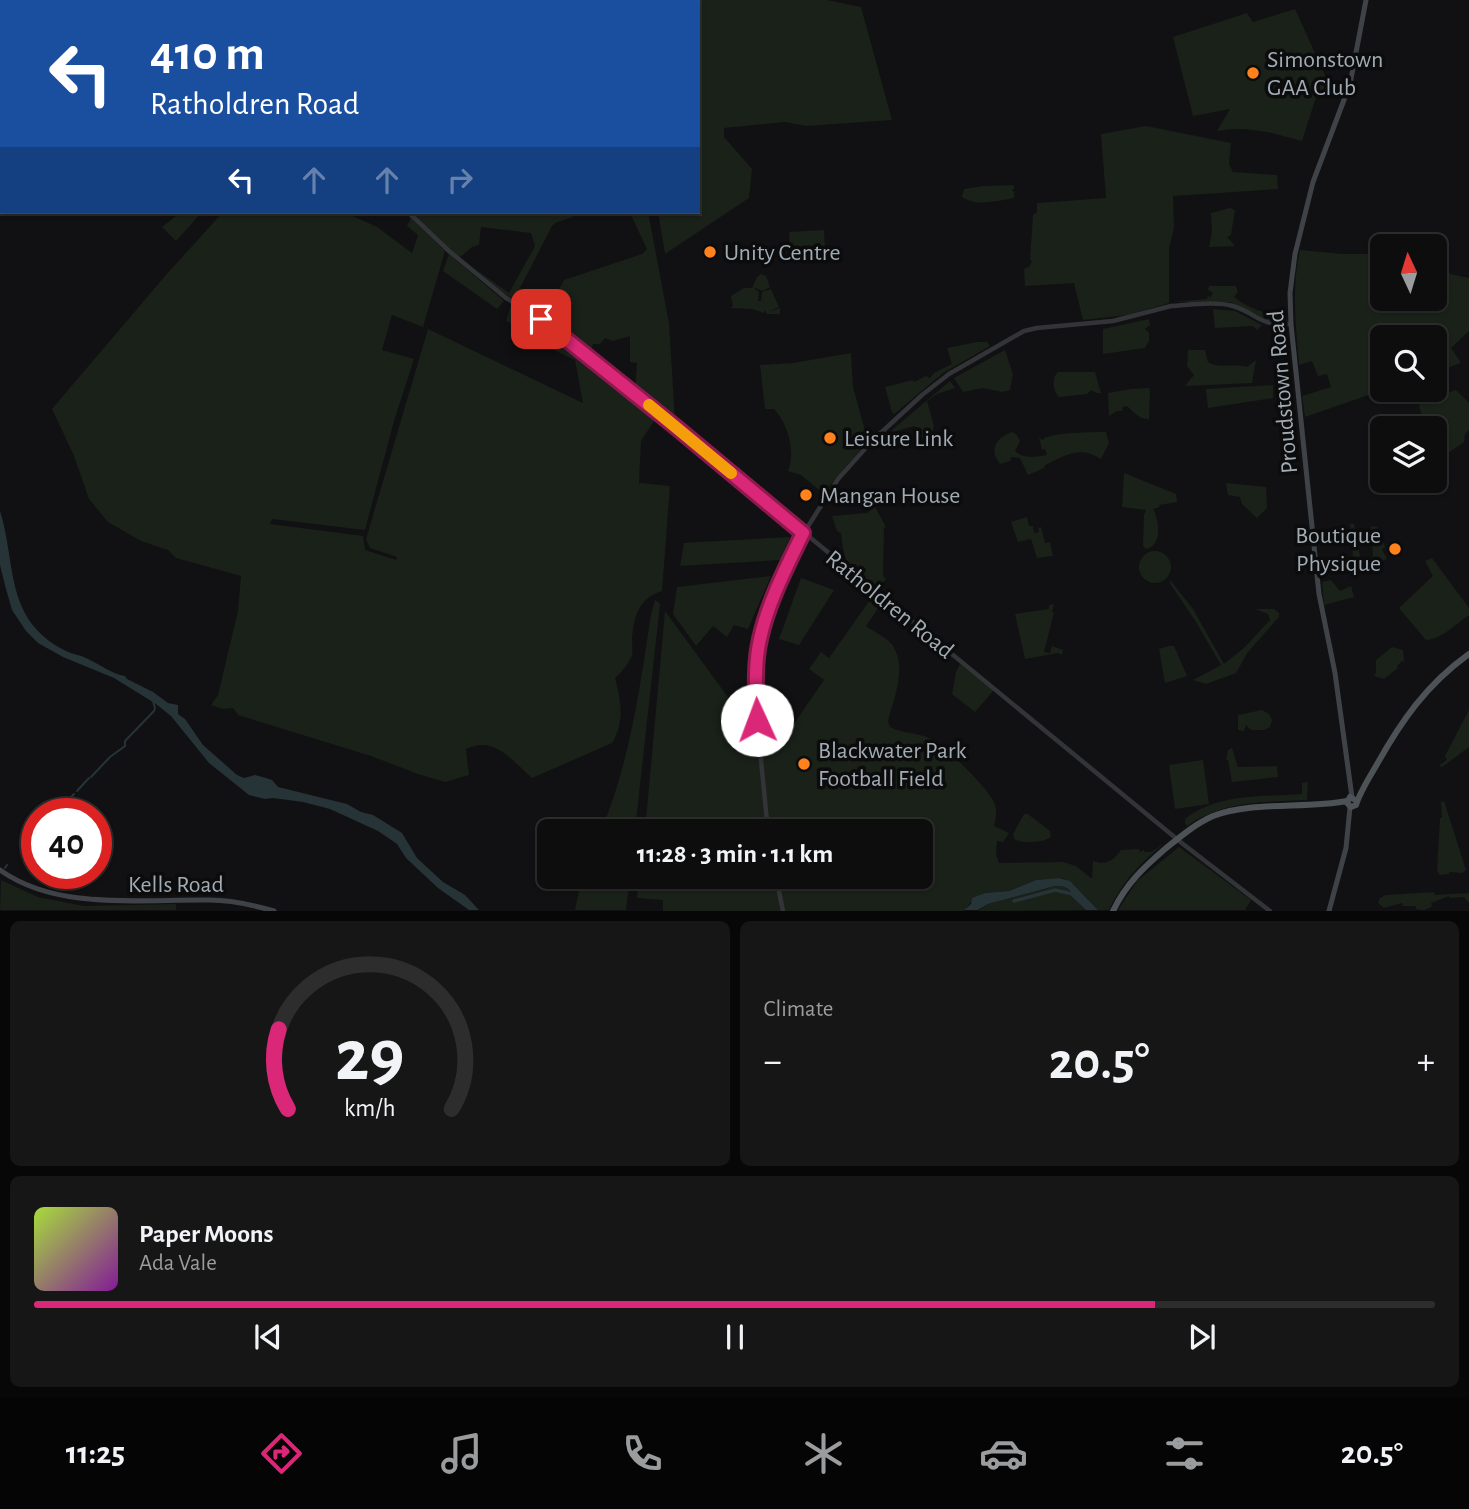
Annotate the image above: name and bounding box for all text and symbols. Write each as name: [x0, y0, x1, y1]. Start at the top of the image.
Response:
icon: left: [35, 28, 126, 119]
text: 410 m: [150, 30, 265, 79]
place label: Simonstown GAA Club: [1267, 48, 1383, 100]
marker: Simonstown GAA Club: [1245, 65, 1261, 81]
text: Ratholdren Road: [150, 88, 359, 120]
icon: left: [222, 161, 260, 199]
icon: ahead: [295, 161, 333, 199]
icon: ahead: [368, 161, 406, 199]
icon: right: [441, 161, 479, 199]
north arrow: [1370, 234, 1447, 312]
map controls: [1370, 234, 1447, 493]
place label: Unity Centre: [724, 241, 841, 265]
marker: Unity Centre: [702, 244, 718, 260]
pin: [511, 289, 571, 349]
icon: arrive: [522, 300, 560, 338]
street label: Proudstown Road: [1264, 309, 1302, 475]
button: search: [1370, 325, 1447, 402]
button: layers: [1370, 416, 1447, 493]
place label: Leisure Link: [844, 427, 953, 451]
marker: Leisure Link: [822, 430, 838, 446]
place label: Mangan House: [820, 484, 960, 508]
marker: Mangan House: [798, 487, 814, 503]
place label: Boutique Physique: [1295, 524, 1381, 576]
marker: Boutique Physique: [1387, 541, 1403, 557]
street label: Ratholdren Road: [821, 546, 958, 664]
position arrow: [720, 683, 794, 757]
place label: Blackwater Park Football Field: [818, 739, 967, 791]
marker: Blackwater Park Football Field: [796, 756, 812, 772]
speed limit sign: 40: [21, 798, 112, 889]
text: 11:28 · 3 min · 1.1 km: [637, 841, 833, 867]
street label: Kells Road: [128, 873, 224, 897]
text: Climate: [764, 998, 833, 1021]
text: 29: [335, 1022, 404, 1095]
text: 20.5°: [1049, 1036, 1150, 1088]
text: −: [764, 1043, 782, 1081]
text: +: [1417, 1043, 1435, 1081]
text: km/h: [344, 1096, 396, 1121]
text: Paper Moons: [139, 1221, 274, 1247]
text: Ada Vale: [139, 1252, 217, 1275]
icon: previous: [249, 1318, 287, 1356]
icon: pause: [716, 1318, 754, 1356]
icon: next: [1183, 1318, 1221, 1356]
icon: directions: [257, 1429, 306, 1478]
icon: music: [437, 1429, 486, 1478]
icon: phone: [618, 1429, 667, 1478]
icon: climate: [799, 1429, 848, 1478]
icon: car: [979, 1429, 1028, 1478]
icon: filters: [1160, 1429, 1209, 1478]
text: 11:25: [66, 1437, 125, 1469]
text: 20.5°: [1341, 1437, 1403, 1469]

